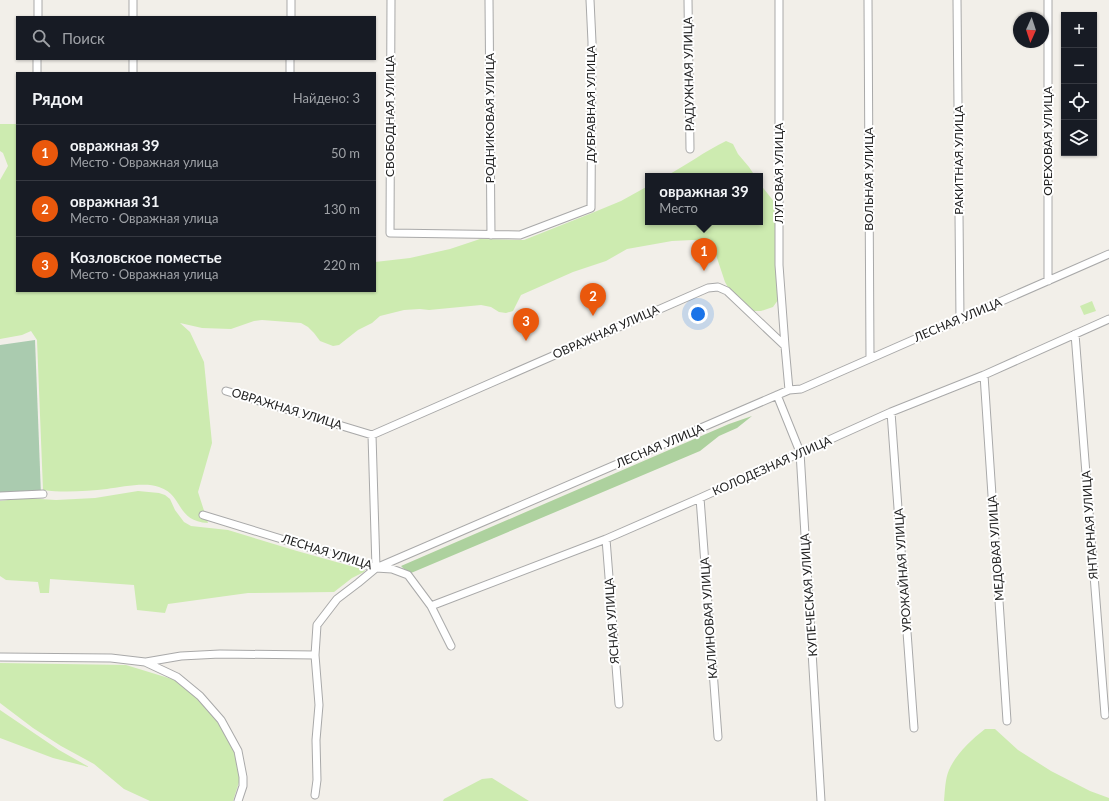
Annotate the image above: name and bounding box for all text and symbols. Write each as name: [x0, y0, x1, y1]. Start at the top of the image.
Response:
north arrow: [1013, 12, 1049, 48]
map controls: [1061, 12, 1097, 156]
button: +: [1061, 12, 1097, 48]
search box: [16, 16, 376, 60]
street label: РАДУЖНАЯ УЛИЦА: [680, 16, 697, 131]
icon: search: [30, 27, 52, 49]
text: Поиск: [62, 29, 105, 47]
street label: ДУБРАВНАЯ УЛИЦА: [583, 45, 598, 163]
button: −: [1061, 48, 1097, 84]
street label: РОДНИКОВАЯ УЛИЦА: [482, 52, 497, 183]
street label: СВОБОДНАЯ УЛИЦА: [382, 54, 397, 177]
button: locate: [1061, 84, 1097, 120]
street label: ОРЕХОВАЯ УЛИЦА: [1040, 85, 1055, 196]
text: Рядом: [32, 88, 83, 109]
text: Найдено: 3: [293, 90, 360, 106]
street label: РАКИТНАЯ УЛИЦА: [951, 104, 966, 215]
button: layers: [1061, 120, 1097, 156]
street label: ЛУГОВАЯ УЛИЦА: [771, 122, 786, 224]
street label: ВОЛЬНАЯ УЛИЦА: [861, 126, 876, 231]
text: овражная 39: [70, 136, 159, 154]
text: 1: [41, 145, 49, 161]
text: 50 m: [331, 145, 360, 161]
text: Место · Овражная улица: [70, 154, 218, 170]
popup: [645, 173, 763, 225]
text: овражная 39: [659, 182, 749, 200]
text: овражная 31: [70, 192, 159, 210]
text: Место: [659, 200, 698, 216]
text: 2: [41, 201, 49, 217]
text: 130 m: [323, 201, 360, 217]
text: Место · Овражная улица: [70, 210, 218, 226]
pin: 1: [691, 238, 717, 271]
text: Козловское поместье: [70, 248, 222, 266]
text: 3: [41, 257, 49, 273]
text: 220 m: [323, 257, 360, 273]
text: Место · Овражная улица: [70, 266, 218, 282]
pin: 2: [580, 283, 606, 316]
street label: ЛЕСНАЯ УЛИЦА: [911, 294, 1005, 345]
street label: ОВРАЖНАЯ УЛИЦА: [550, 301, 662, 362]
your location: [688, 304, 708, 324]
pin: 3: [513, 308, 539, 341]
street label: ОВРАЖНАЯ УЛИЦА: [230, 385, 345, 433]
street label: ЛЕСНАЯ УЛИЦА: [613, 420, 707, 471]
street label: КОЛОДЕЗНАЯ УЛИЦА: [710, 432, 834, 499]
street label: ЯНТАРНАЯ УЛИЦА: [1078, 469, 1101, 581]
street label: МЕДОВАЯ УЛИЦА: [984, 494, 1007, 601]
street label: УРОЖАЙНАЯ УЛИЦА: [891, 507, 914, 632]
street label: ЛЕСНАЯ УЛИЦА: [279, 530, 375, 573]
street label: КУПЕЧЕСКАЯ УЛИЦА: [797, 532, 820, 657]
street label: КАЛИНОВАЯ УЛИЦА: [697, 556, 720, 679]
street label: ЯСНАЯ УЛИЦА: [601, 576, 622, 666]

